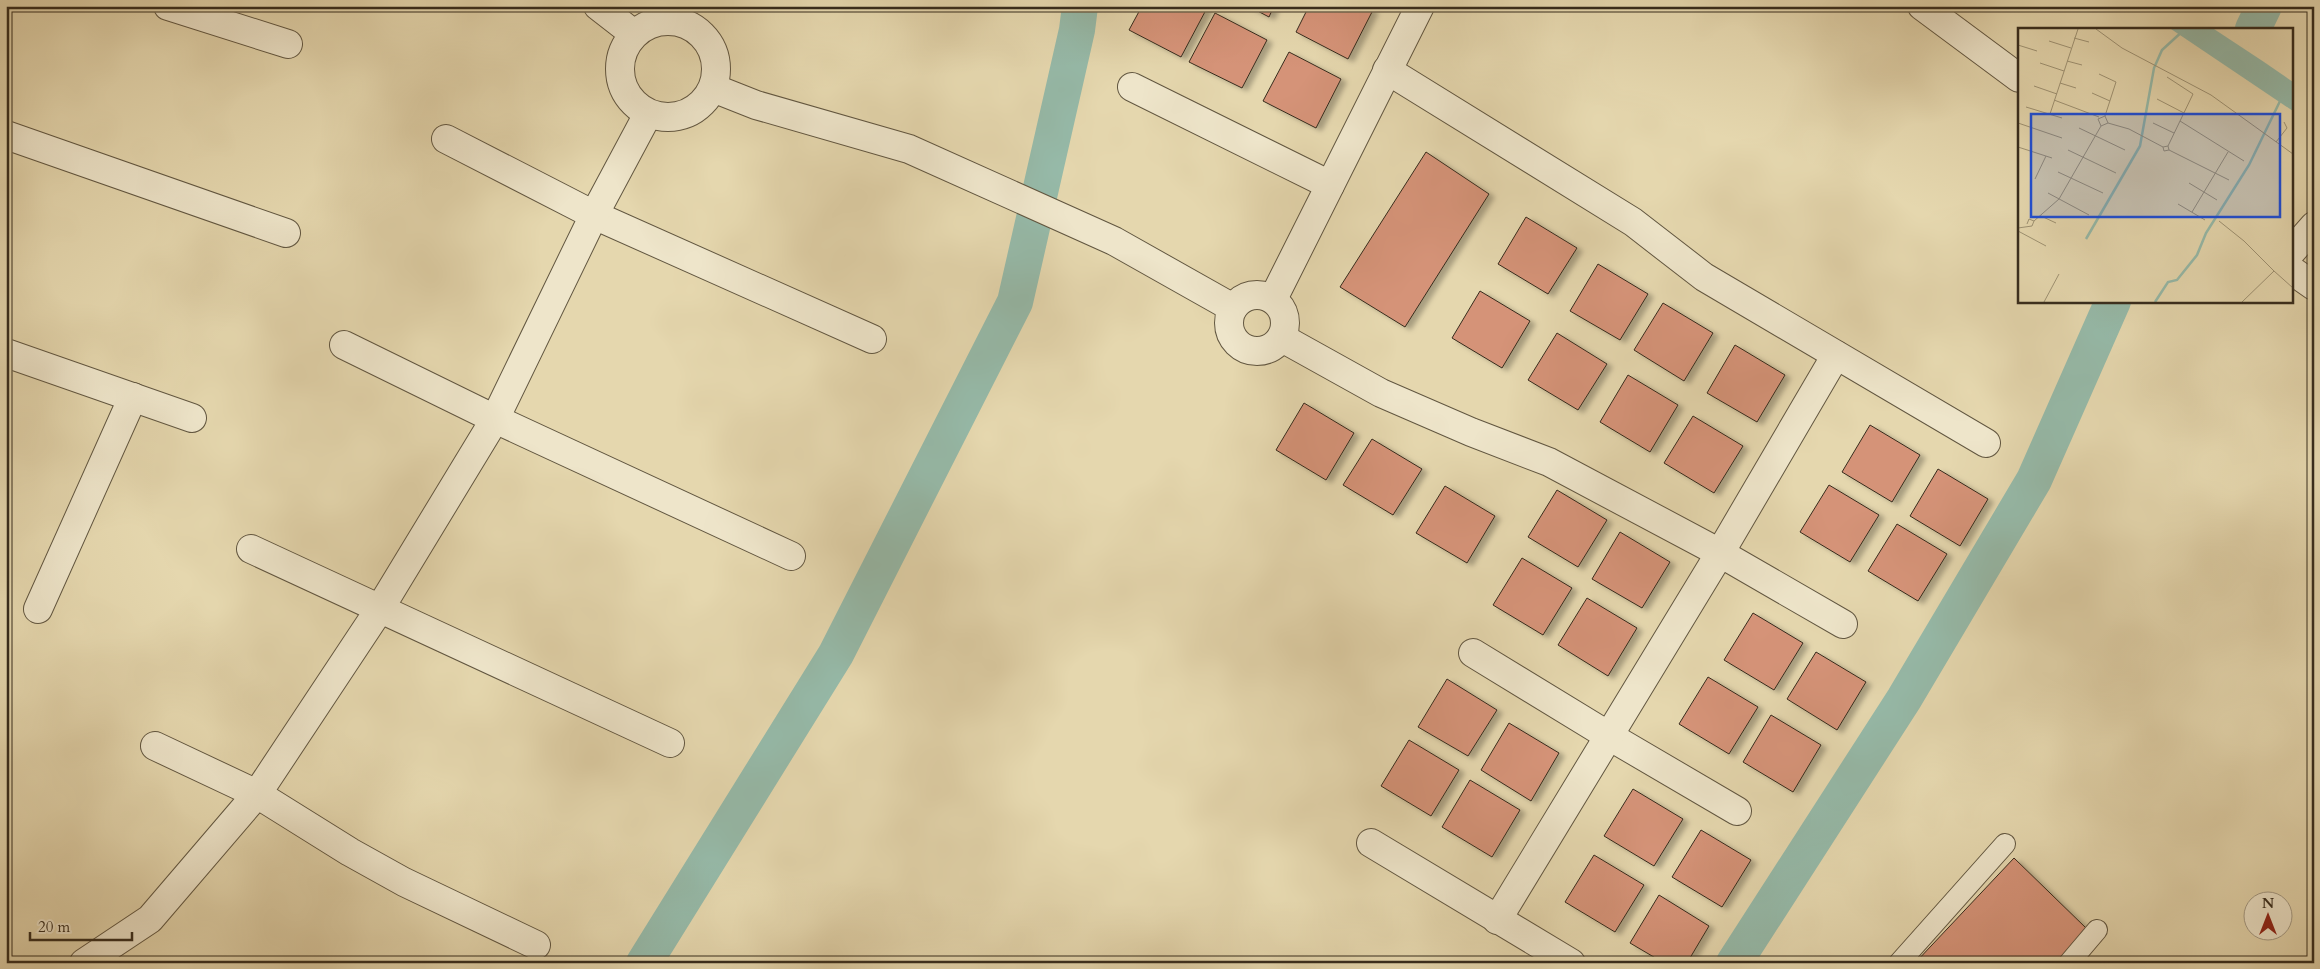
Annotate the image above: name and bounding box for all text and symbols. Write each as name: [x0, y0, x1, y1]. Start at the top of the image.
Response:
inset map: [2018, 28, 2292, 302]
north arrow: [2242, 892, 2292, 942]
text: N: [2262, 894, 2274, 913]
scale bar: [30, 909, 132, 941]
text: 20 m: [38, 917, 70, 937]

